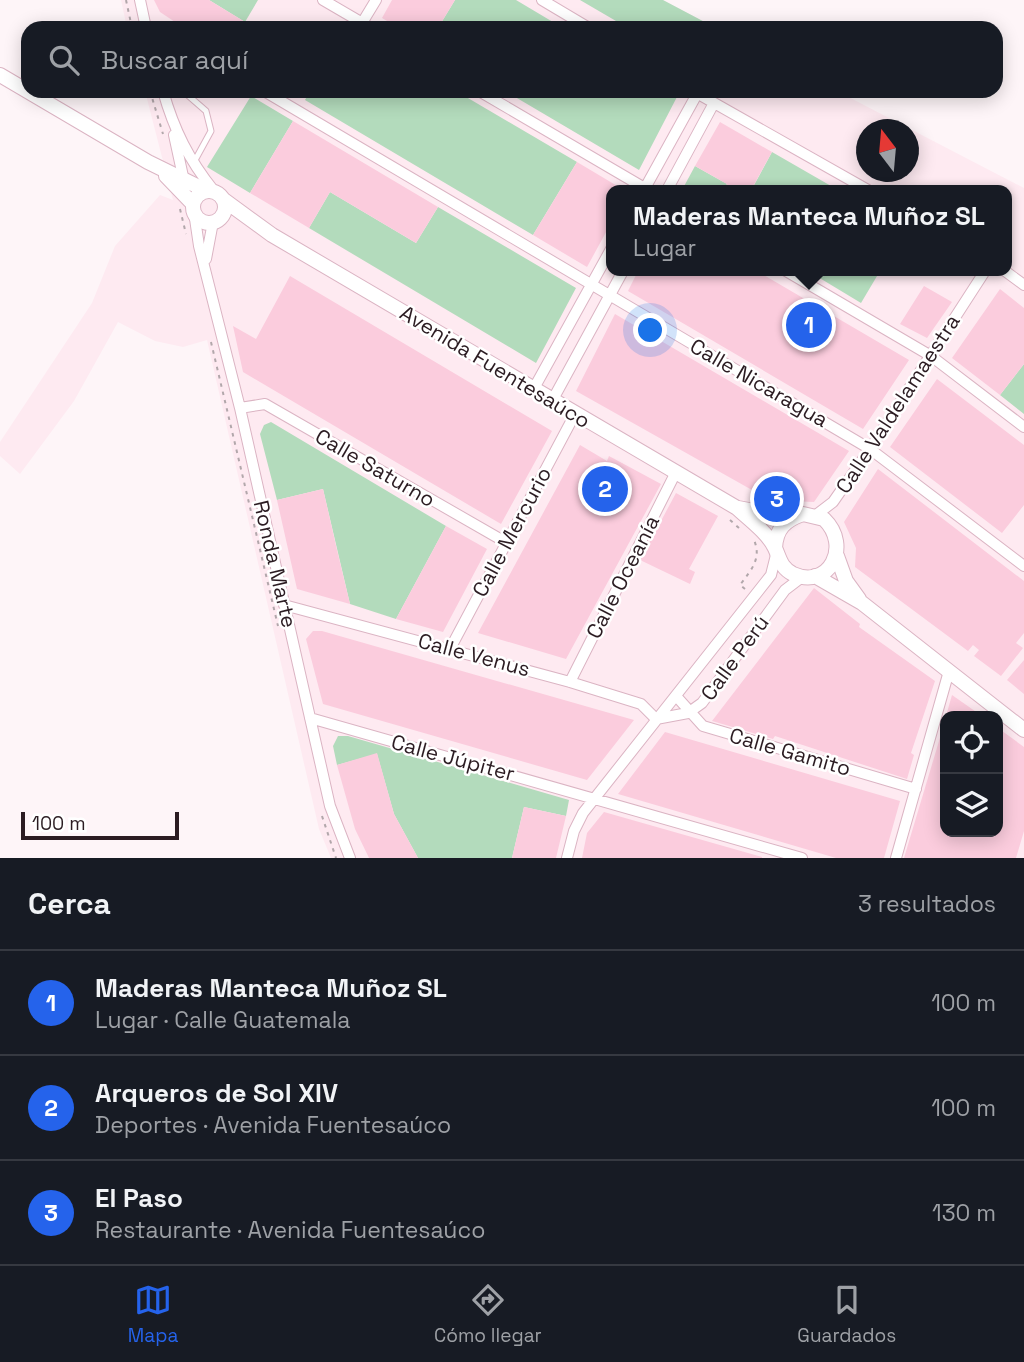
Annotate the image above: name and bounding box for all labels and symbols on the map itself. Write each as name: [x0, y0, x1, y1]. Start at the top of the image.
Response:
north arrow: [856, 119, 919, 182]
street label: Avenida Fuentesaúco: [395, 299, 595, 434]
pin: 1: [786, 299, 832, 351]
street label: Calle Valdelamaestra: [829, 309, 966, 498]
your location: [633, 313, 667, 347]
street label: Calle Nicaragua: [685, 332, 833, 433]
street label: Calle Saturno: [310, 422, 440, 513]
street label: Calle Mercurio: [466, 462, 557, 601]
pin: 2: [582, 463, 628, 515]
pin: 3: [754, 473, 800, 525]
street label: Ronda Marte: [248, 498, 303, 630]
street label: Calle Oceanía: [580, 511, 665, 643]
street label: Calle Perú: [695, 610, 775, 706]
street label: Calle Venus: [415, 627, 533, 682]
street label: Calle Gamito: [726, 721, 854, 782]
street label: Calle Júpiter: [388, 728, 518, 787]
scale bar: [21, 809, 178, 841]

